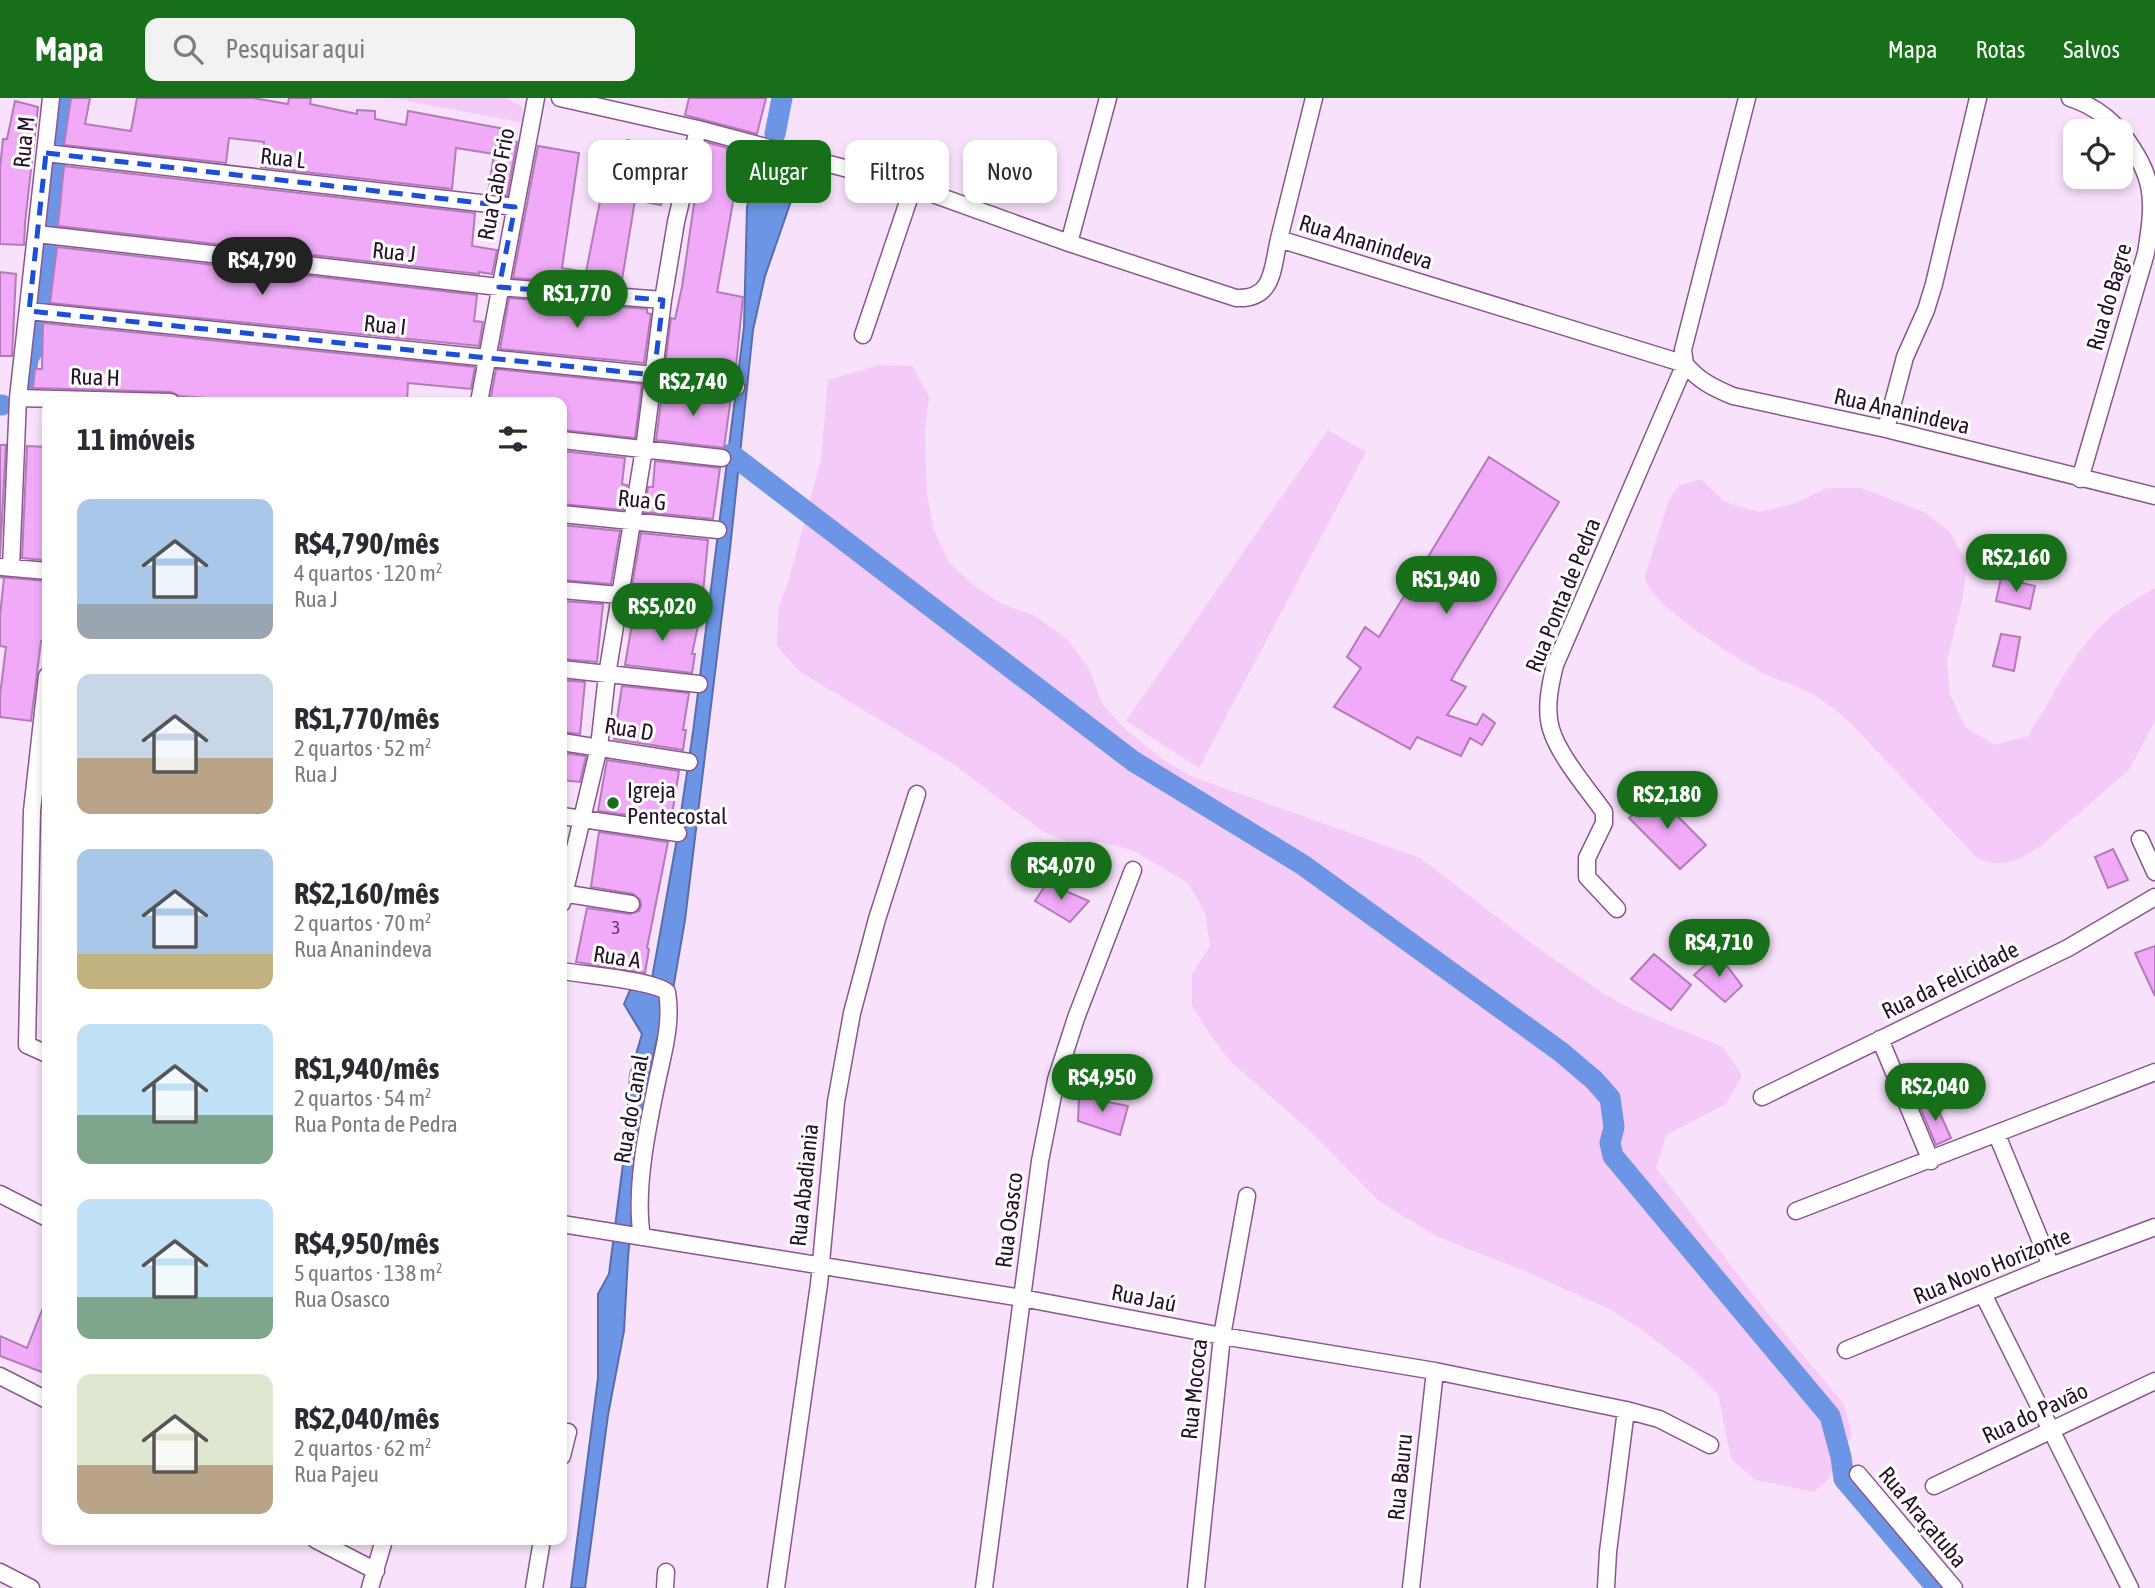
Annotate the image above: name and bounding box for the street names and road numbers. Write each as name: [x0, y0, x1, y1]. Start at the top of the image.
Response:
street label: Rua M: [8, 115, 40, 169]
street label: Rua Cabo Frio: [472, 126, 520, 242]
street label: Rua L: [259, 143, 307, 173]
street label: Rua Ananindeva: [1296, 209, 1436, 275]
street label: Rua J: [371, 237, 417, 267]
street label: Rua do Bagre: [2081, 241, 2137, 353]
street label: Rua I: [363, 310, 407, 340]
street label: Rua H: [70, 363, 120, 391]
street label: Rua Ananindeva: [1832, 383, 1972, 439]
street label: Rua G: [616, 485, 668, 515]
street label: Rua Ponta de Pedra: [1520, 514, 1606, 676]
street label: Rua D: [603, 712, 655, 746]
street label: Rua da Felicidade: [1878, 936, 2022, 1024]
street label: Rua A: [591, 940, 643, 974]
street label: Rua do Canal: [609, 1052, 653, 1166]
street label: Rua Abadiania: [785, 1122, 823, 1248]
street label: Rua Osasco: [990, 1171, 1028, 1269]
street label: Rua Novo Horizonte: [1910, 1223, 2074, 1309]
street label: Rua Jaú: [1109, 1279, 1179, 1317]
street label: Rua Mococa: [1176, 1337, 1212, 1441]
street label: Rua do Pavão: [1978, 1377, 2092, 1449]
street label: Rua Bauru: [1383, 1432, 1417, 1522]
street label: Rua Araçatuba: [1873, 1461, 1973, 1573]

